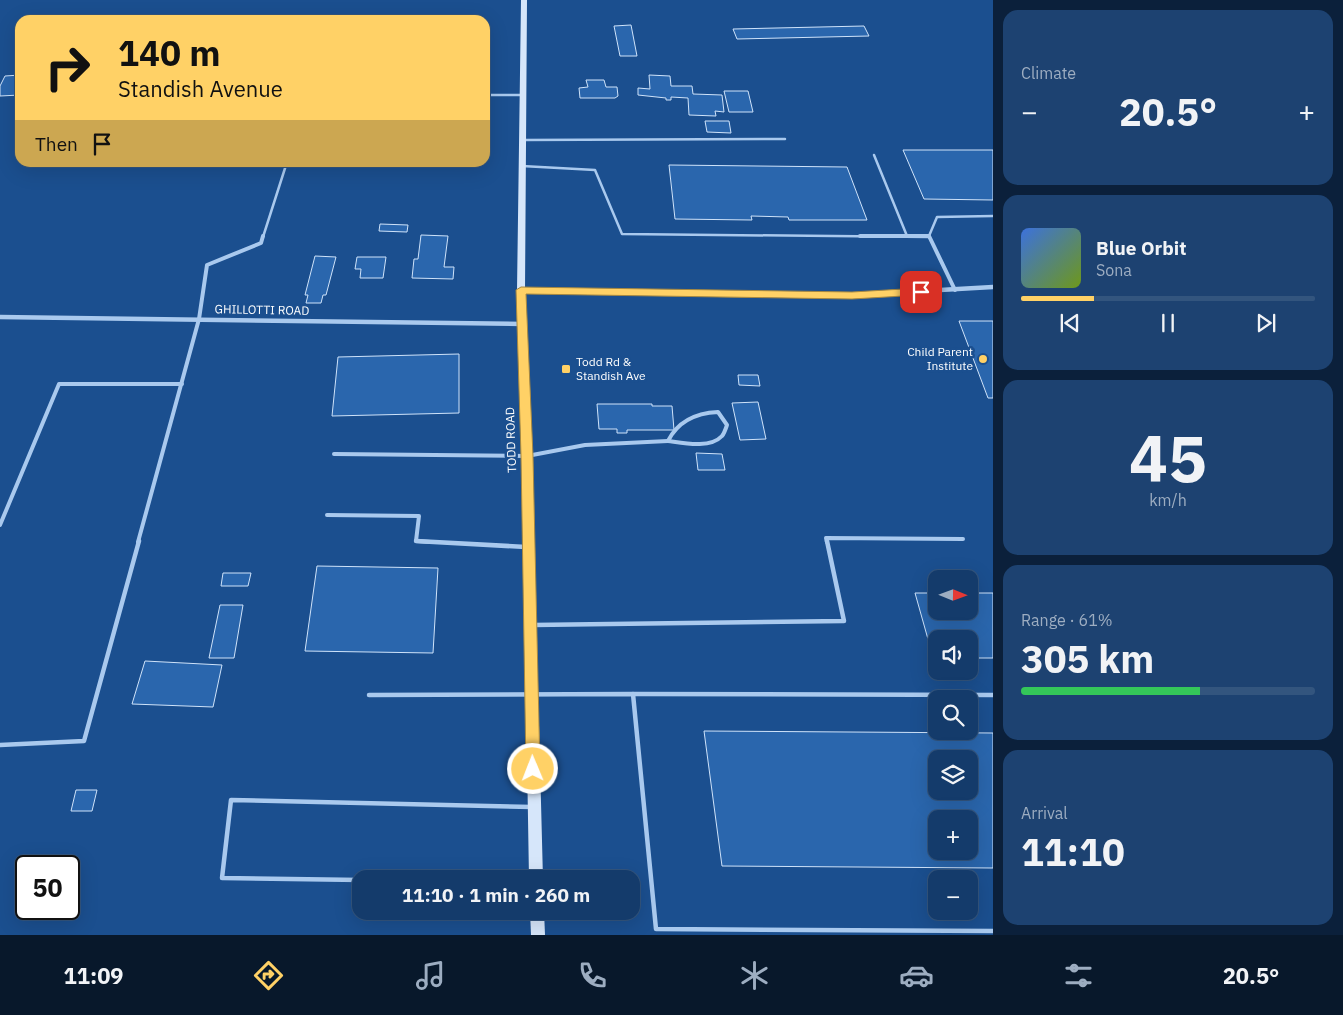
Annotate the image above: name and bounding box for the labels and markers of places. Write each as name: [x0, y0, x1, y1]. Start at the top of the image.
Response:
pin: [900, 271, 942, 313]
place label: Child Parent Institute: [907, 344, 973, 373]
marker: Child Parent Institute: [977, 353, 989, 365]
place label: Todd Rd & Standish Ave: [576, 354, 646, 383]
marker: Todd Rd & Standish Ave: [560, 363, 572, 375]

